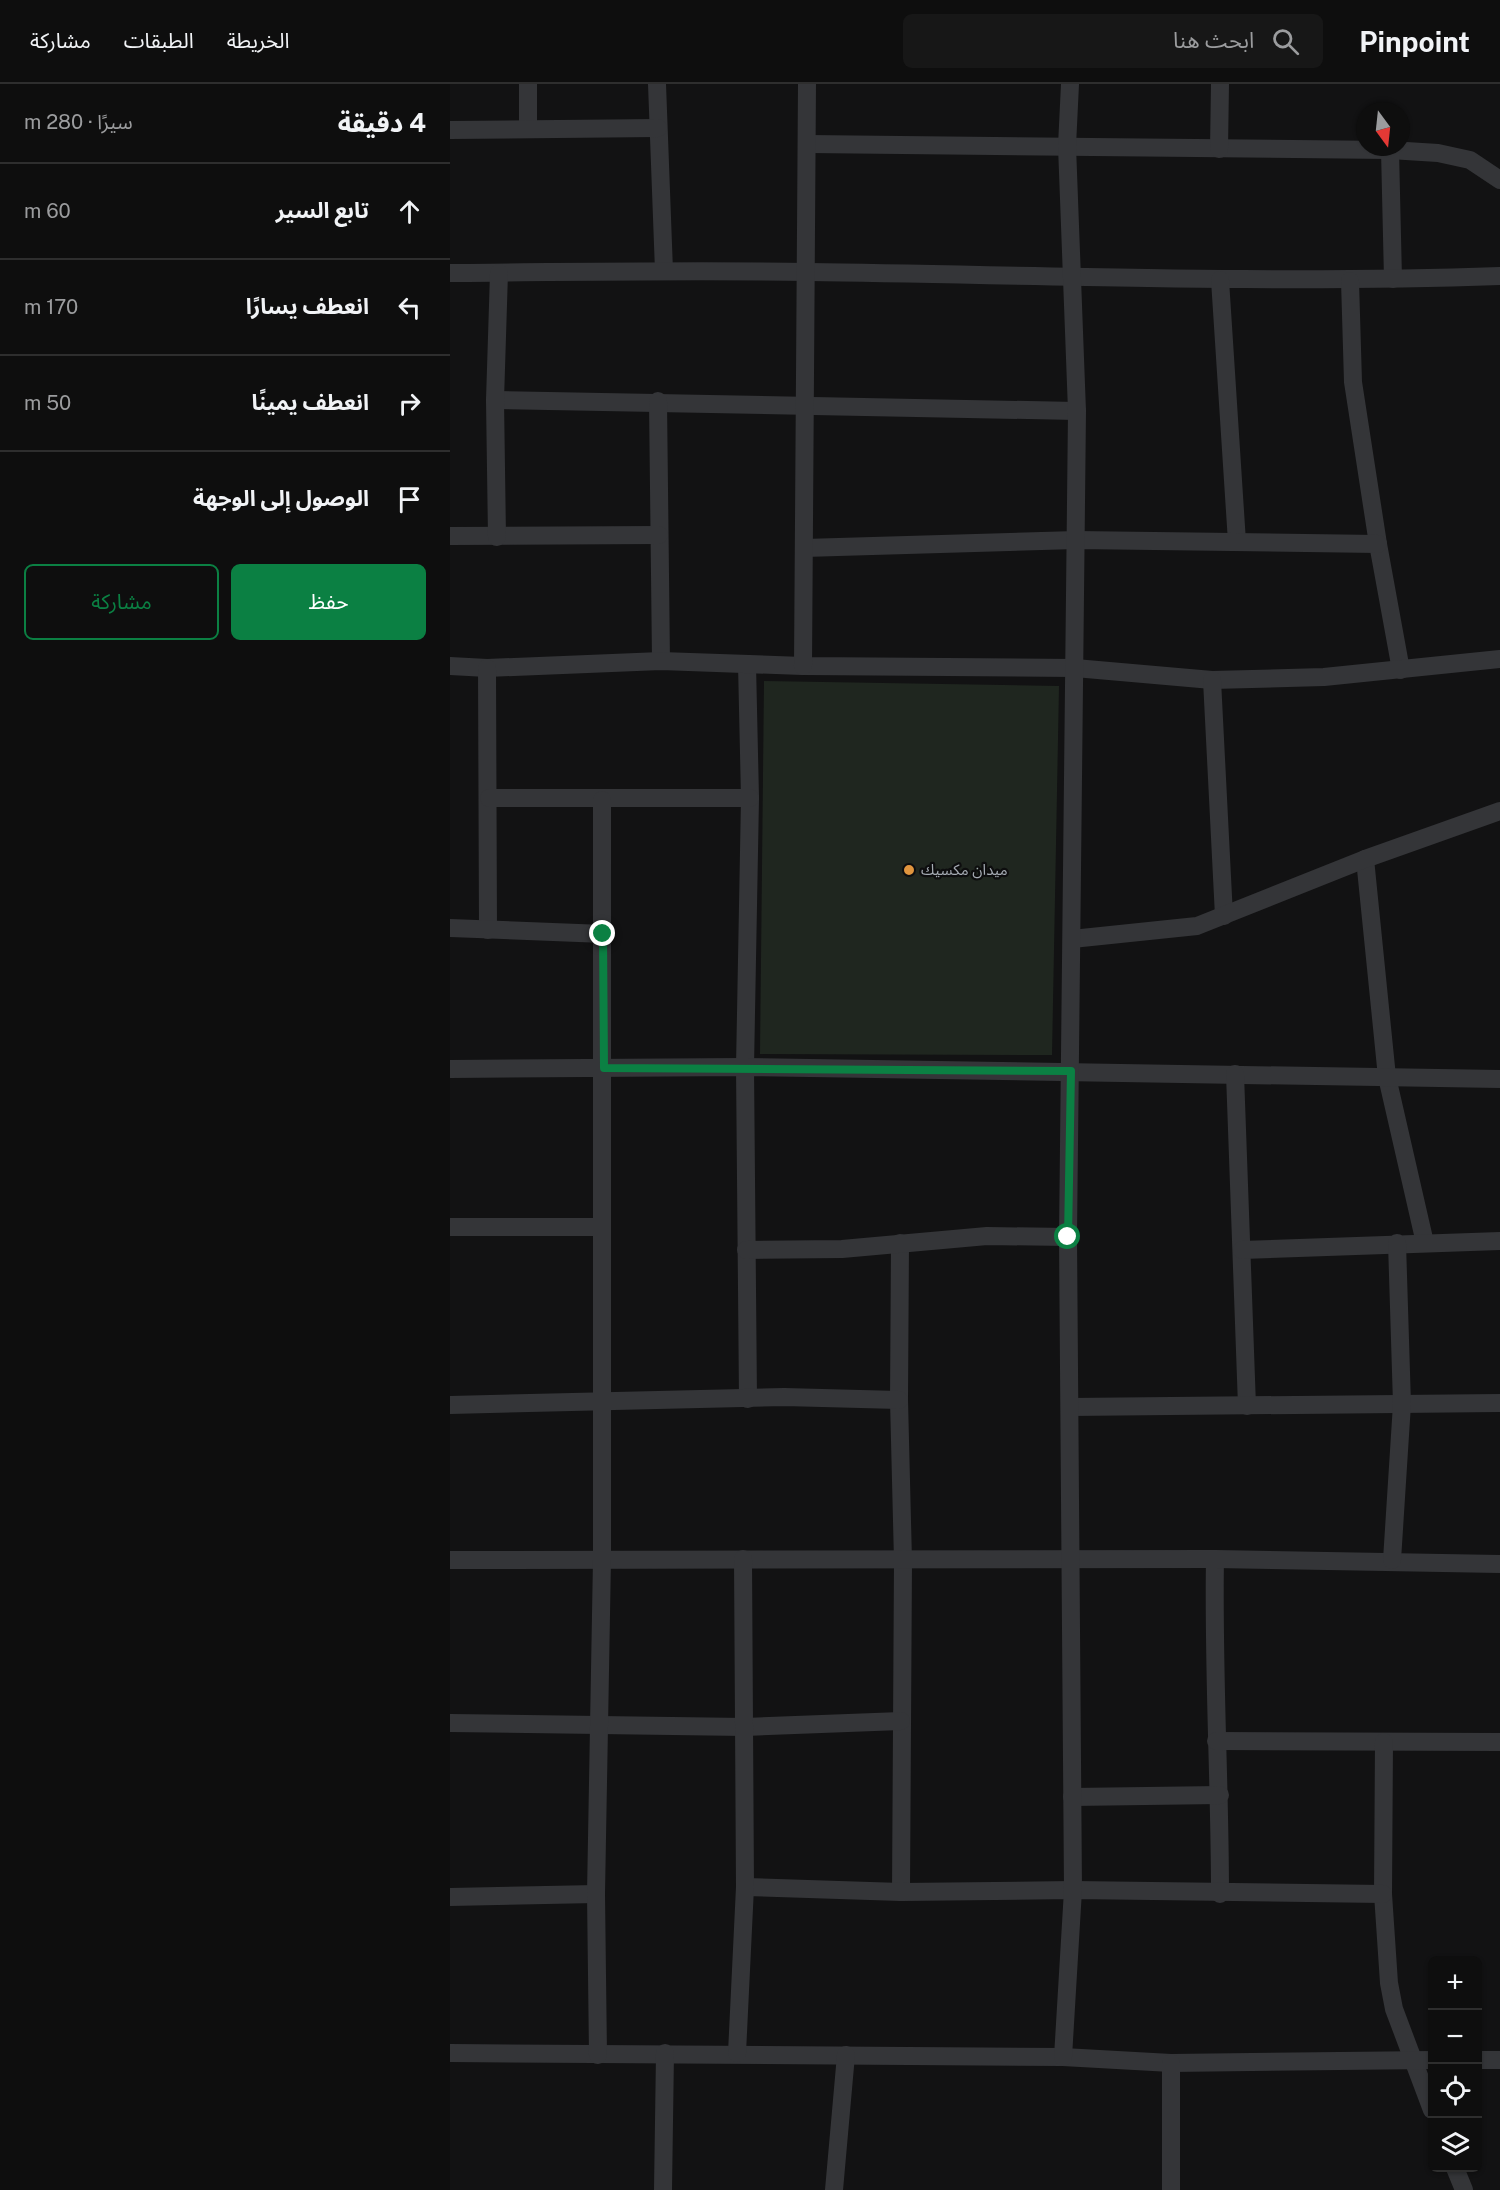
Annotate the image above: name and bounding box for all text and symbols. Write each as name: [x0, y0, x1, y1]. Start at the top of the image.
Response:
search box: [903, 14, 1323, 68]
icon: search: [1269, 25, 1302, 58]
text: Pinpoint: [1359, 25, 1470, 58]
text: ابحث هنا: [1173, 27, 1254, 53]
text: مشاركة: [30, 28, 91, 53]
text: الطبقات: [124, 28, 194, 53]
text: الخريطة: [227, 28, 290, 53]
north arrow: [1356, 102, 1410, 156]
text: 4 دقيقة: [338, 107, 426, 138]
text: سيرًا · 280 m: [24, 110, 133, 134]
icon: ahead: [393, 195, 426, 228]
text: تابع السير: [276, 197, 369, 223]
text: 60 m: [24, 199, 71, 223]
icon: left: [393, 291, 426, 324]
text: انعطف يسارًا: [246, 293, 369, 319]
text: 170 m: [24, 295, 78, 319]
icon: right: [393, 387, 426, 420]
text: انعطف يمينًا: [252, 389, 369, 415]
text: 50 m: [24, 391, 71, 415]
icon: arrive: [393, 483, 426, 516]
text: الوصول إلى الوجهة: [193, 485, 369, 511]
button: مشاركة: [24, 564, 219, 640]
button: حفظ: [231, 564, 426, 640]
place label: ميدان مكسيك: [921, 861, 1008, 879]
marker: ميدان مكسيك: [902, 863, 916, 877]
route end: [589, 920, 615, 946]
route start: [1054, 1223, 1080, 1249]
map controls: [1428, 1956, 1482, 2172]
button: +: [1428, 1956, 1482, 2010]
button: −: [1428, 2010, 1482, 2064]
button: locate: [1428, 2064, 1482, 2118]
button: layers: [1428, 2118, 1482, 2172]

